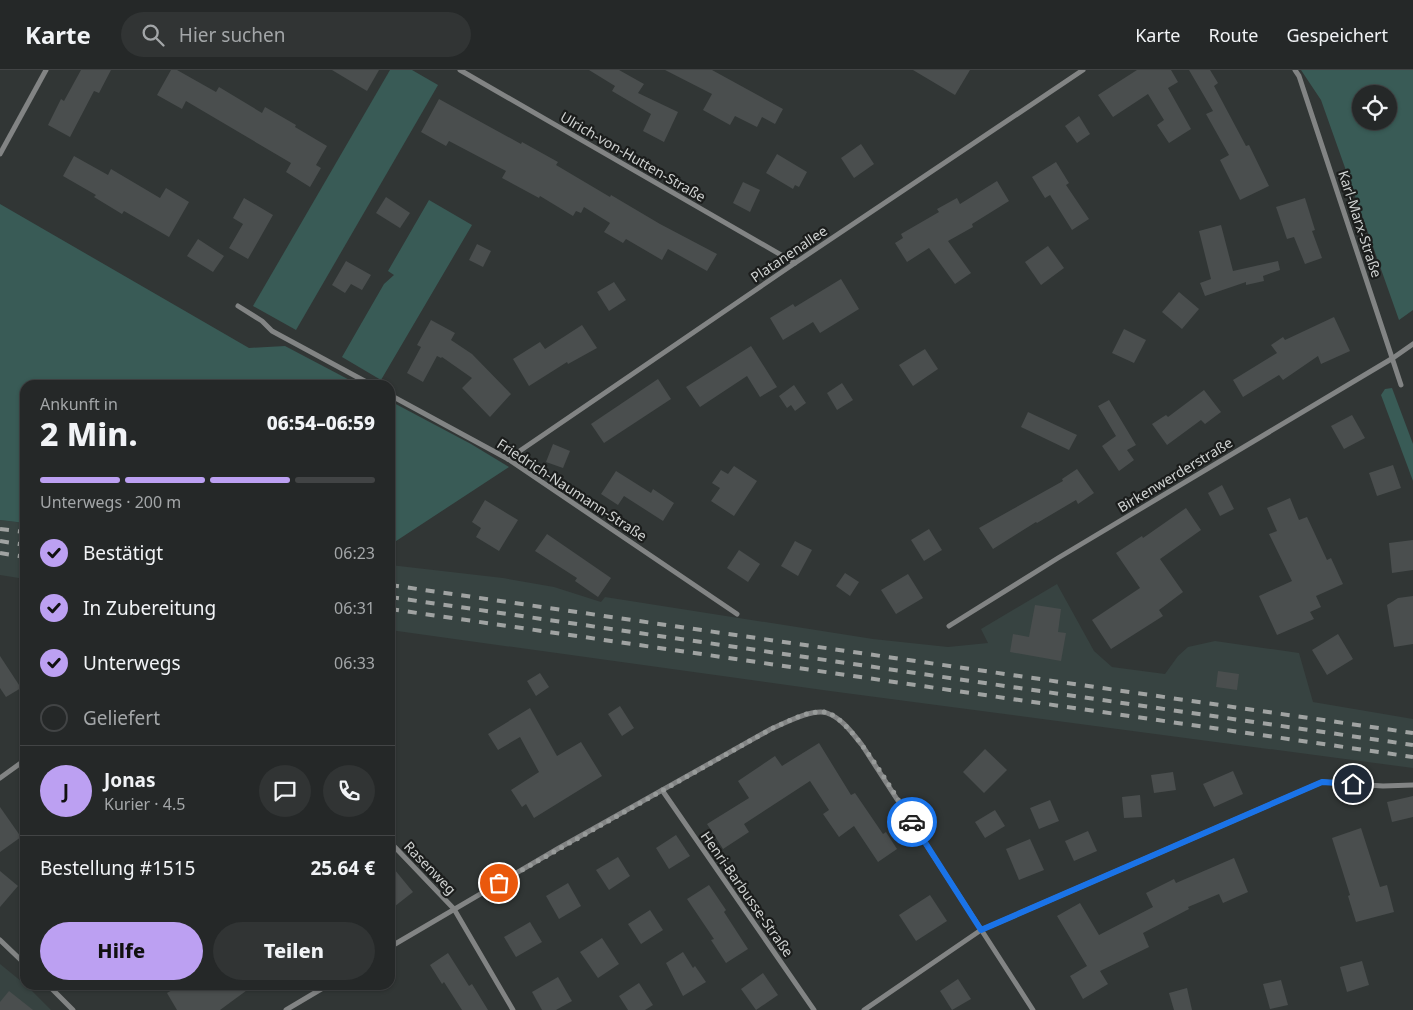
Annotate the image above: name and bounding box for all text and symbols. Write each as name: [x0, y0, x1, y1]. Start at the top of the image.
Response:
search box: [121, 12, 471, 57]
text: Karte: [25, 18, 91, 51]
icon: search: [139, 21, 167, 49]
text: Hier suchen: [179, 22, 285, 48]
text: Karte: [1135, 23, 1181, 47]
text: Route: [1209, 23, 1258, 47]
text: Gespeichert: [1286, 23, 1388, 47]
map controls: [1352, 85, 1397, 130]
button: locate: [1352, 85, 1397, 130]
street label: Ulrich-von-Hutten-Straße: [557, 107, 709, 206]
street label: Karl-Marx-Straße: [1334, 168, 1387, 280]
street label: Platanenallee: [747, 221, 831, 286]
text: Ankunft in: [40, 393, 118, 415]
text: 06:54–06:59: [267, 410, 375, 436]
text: 2 Min.: [40, 412, 138, 455]
street label: Birkenwerderstraße: [1114, 433, 1236, 516]
street label: Friedrich-Naumann-Straße: [494, 434, 651, 545]
text: Unterwegs · 200 m: [40, 491, 181, 513]
icon: check: [40, 539, 68, 567]
text: Bestätigt: [83, 540, 163, 566]
text: 06:23: [334, 542, 375, 564]
icon: check: [40, 594, 68, 622]
text: In Zubereitung: [83, 595, 216, 621]
text: 06:31: [334, 597, 375, 619]
icon: check: [40, 649, 68, 677]
text: Unterwegs: [83, 650, 181, 676]
text: 06:33: [334, 652, 375, 674]
text: Geliefert: [83, 705, 160, 731]
pin: [1332, 763, 1374, 805]
button: chat: [259, 765, 311, 817]
button: phone: [323, 765, 375, 817]
text: Jonas: [104, 767, 155, 793]
icon: home: [1339, 770, 1367, 798]
text: J: [63, 778, 69, 804]
text: Kurier · 4.5: [104, 793, 185, 815]
courier: [887, 797, 937, 847]
icon: car: [898, 808, 926, 836]
street label: Henri-Barbusse-Straße: [697, 827, 798, 960]
street label: Rasenweg: [400, 837, 461, 898]
text: Bestellung #1515: [40, 855, 195, 881]
text: 25.64 €: [310, 855, 375, 881]
pin: [478, 862, 520, 904]
icon: bag: [485, 869, 513, 897]
button: Hilfe: [40, 922, 203, 980]
button: Teilen: [213, 922, 375, 980]

